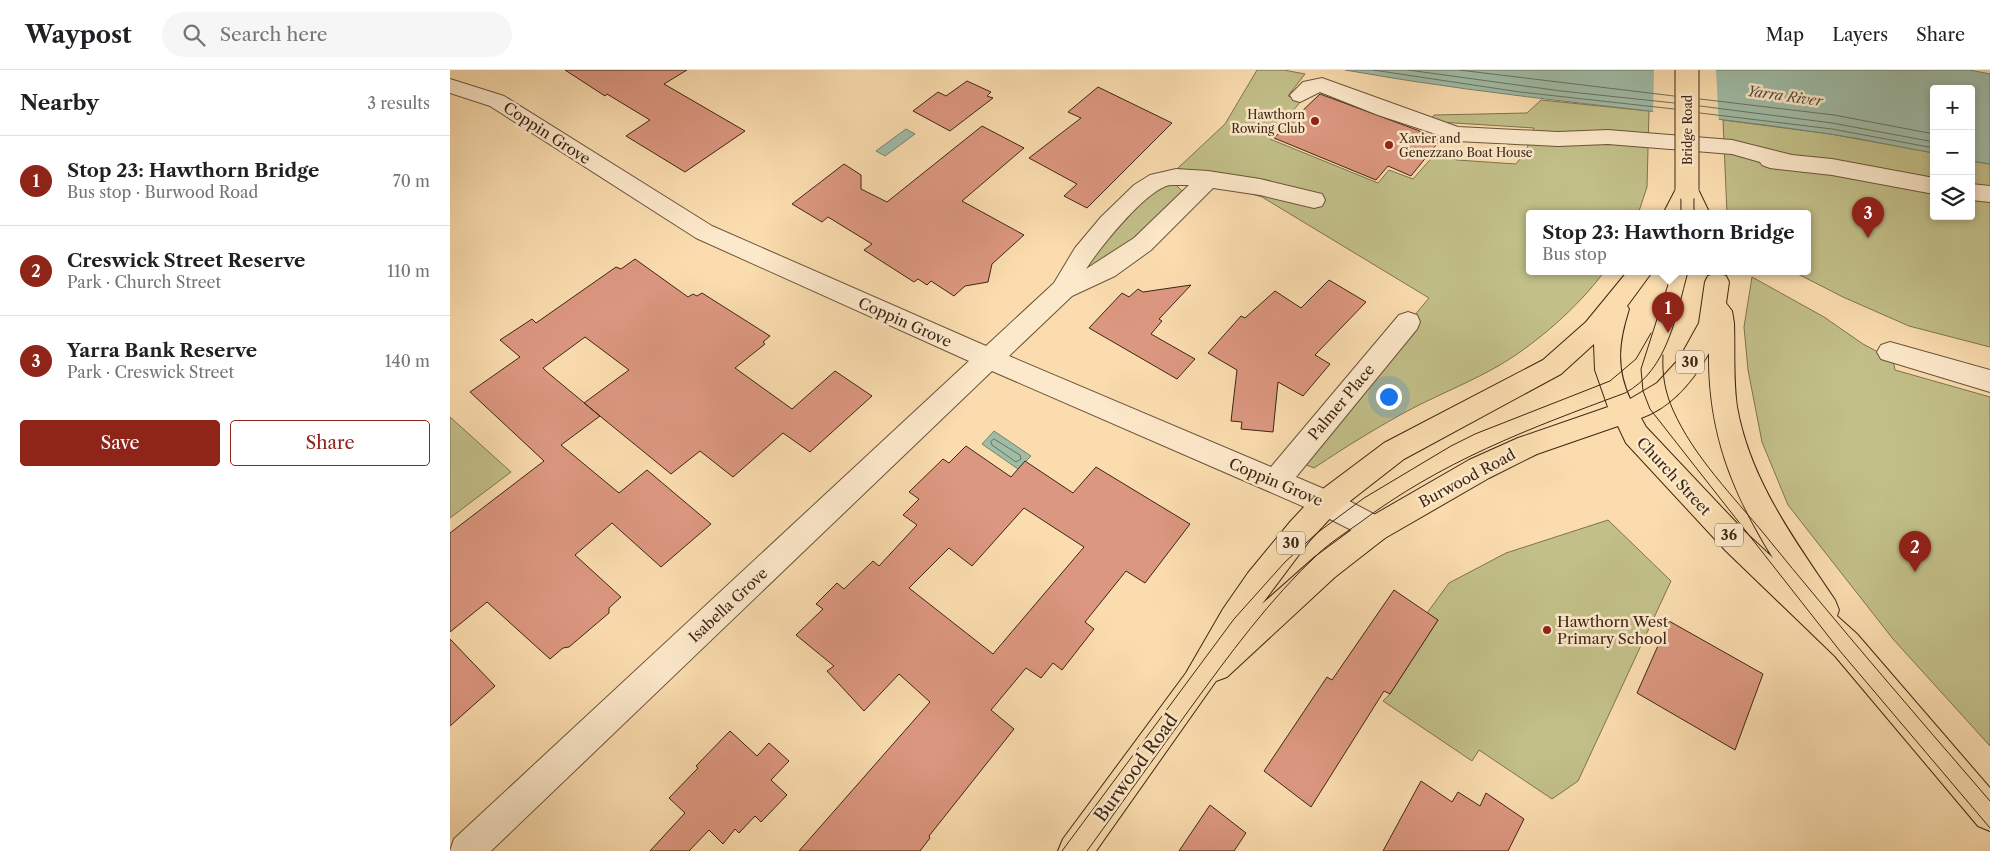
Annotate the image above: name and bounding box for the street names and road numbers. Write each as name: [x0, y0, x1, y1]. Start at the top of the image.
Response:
street label: Bridge Road: [1680, 94, 1695, 165]
street label: Coppin Grove: [500, 98, 594, 168]
street label: Coppin Grove: [855, 293, 955, 351]
road number: 30: [1676, 350, 1704, 374]
street label: Palmer Place: [1304, 360, 1378, 444]
street label: Church Street: [1633, 433, 1716, 520]
street label: Burwood Road: [1415, 445, 1519, 511]
street label: Coppin Grove: [1226, 454, 1326, 510]
road number: 36: [1715, 524, 1743, 546]
road number: 30: [1277, 532, 1305, 554]
street label: Isabella Grove: [685, 564, 771, 646]
street label: Burwood Road: [1089, 710, 1183, 826]

